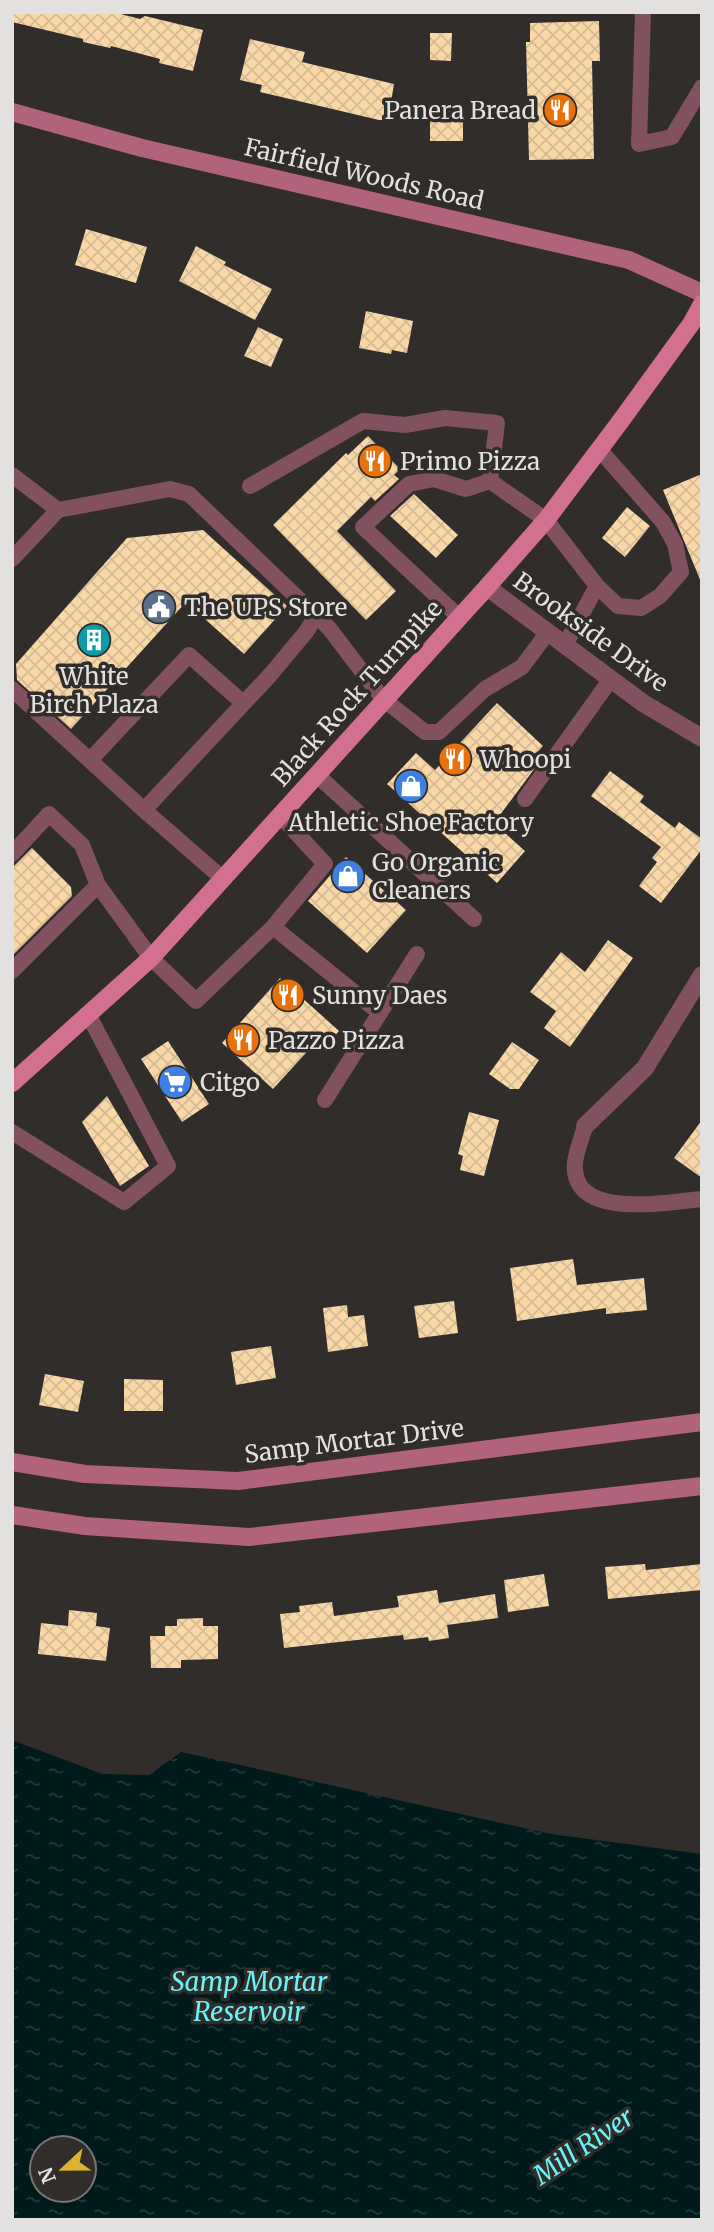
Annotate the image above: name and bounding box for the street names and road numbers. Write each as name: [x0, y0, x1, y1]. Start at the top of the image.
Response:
street label: Fairfield Woods Road: [241, 131, 487, 217]
street label: Brookside Drive: [507, 565, 675, 699]
street label: Black Rock Turnpike: [265, 593, 449, 793]
street label: Samp Mortar Drive: [242, 1412, 466, 1470]

